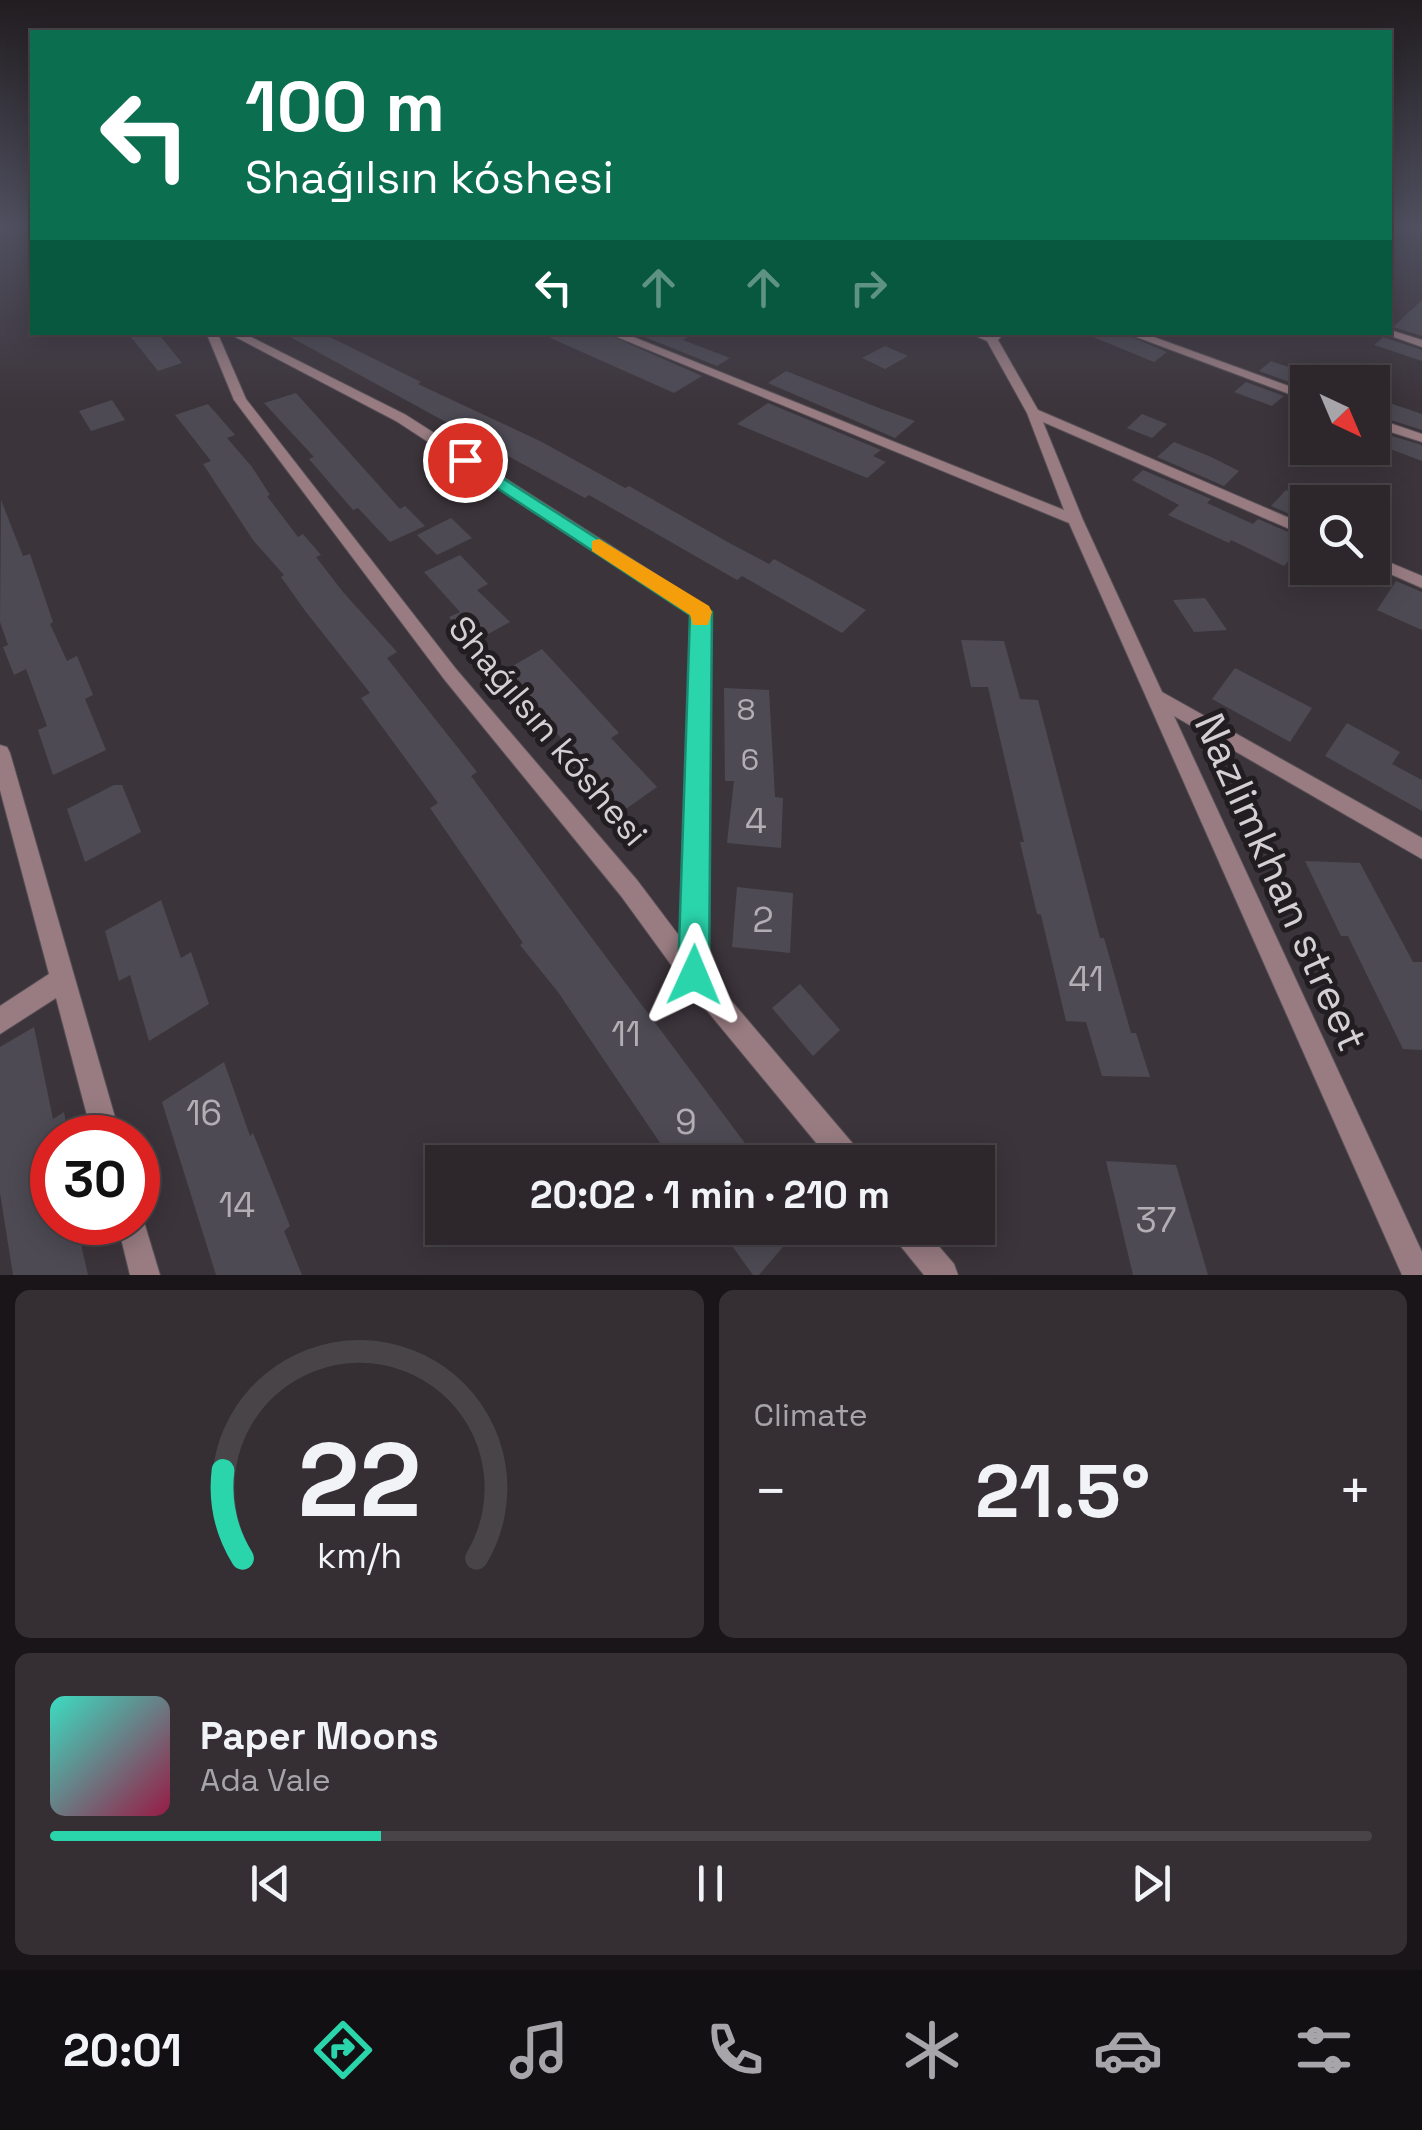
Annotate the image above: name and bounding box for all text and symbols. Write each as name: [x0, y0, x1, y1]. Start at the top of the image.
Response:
text: 100 m: [245, 62, 445, 151]
icon: left: [80, 70, 210, 200]
text: Shaǵılsın kóshesi: [245, 149, 614, 206]
icon: left: [526, 260, 581, 315]
icon: ahead: [631, 260, 686, 315]
icon: ahead: [736, 260, 791, 315]
icon: right: [841, 260, 896, 315]
north arrow: [1290, 365, 1390, 465]
map controls: [1290, 365, 1390, 585]
pin: [423, 418, 508, 503]
icon: arrive: [438, 433, 493, 488]
button: search: [1290, 485, 1390, 585]
street label: Shaǵılsın kóshesi: [439, 607, 657, 855]
house number: 8: [737, 690, 755, 729]
street label: Nazlimkhan street: [1183, 705, 1379, 1059]
house number: 6: [741, 740, 759, 779]
house number: 4: [745, 799, 767, 843]
house number: 2: [752, 898, 774, 942]
position arrow: [642, 923, 746, 1027]
house number: 41: [1068, 957, 1104, 1001]
house number: 11: [611, 1012, 641, 1056]
house number: 16: [186, 1091, 222, 1135]
house number: 9: [675, 1100, 697, 1144]
speed limit sign: 30: [30, 1115, 160, 1245]
text: 20:02 · 1 min · 210 m: [530, 1171, 890, 1219]
house number: 14: [219, 1183, 255, 1227]
house number: 37: [1136, 1198, 1176, 1242]
text: Climate: [754, 1395, 868, 1435]
text: 22: [297, 1414, 421, 1546]
text: 21.5°: [975, 1443, 1150, 1539]
text: −: [754, 1456, 788, 1526]
text: +: [1338, 1456, 1372, 1526]
text: km/h: [317, 1533, 402, 1578]
text: Paper Moons: [200, 1712, 439, 1760]
text: Ada Vale: [200, 1760, 331, 1800]
icon: previous: [243, 1856, 298, 1911]
icon: pause: [683, 1856, 738, 1911]
icon: next: [1124, 1856, 1179, 1911]
icon: directions: [308, 2015, 378, 2085]
icon: music: [504, 2015, 574, 2085]
icon: phone: [700, 2015, 770, 2085]
icon: climate: [897, 2015, 967, 2085]
icon: car: [1093, 2015, 1163, 2085]
icon: filters: [1289, 2015, 1359, 2085]
text: 20:01: [63, 2022, 182, 2079]

